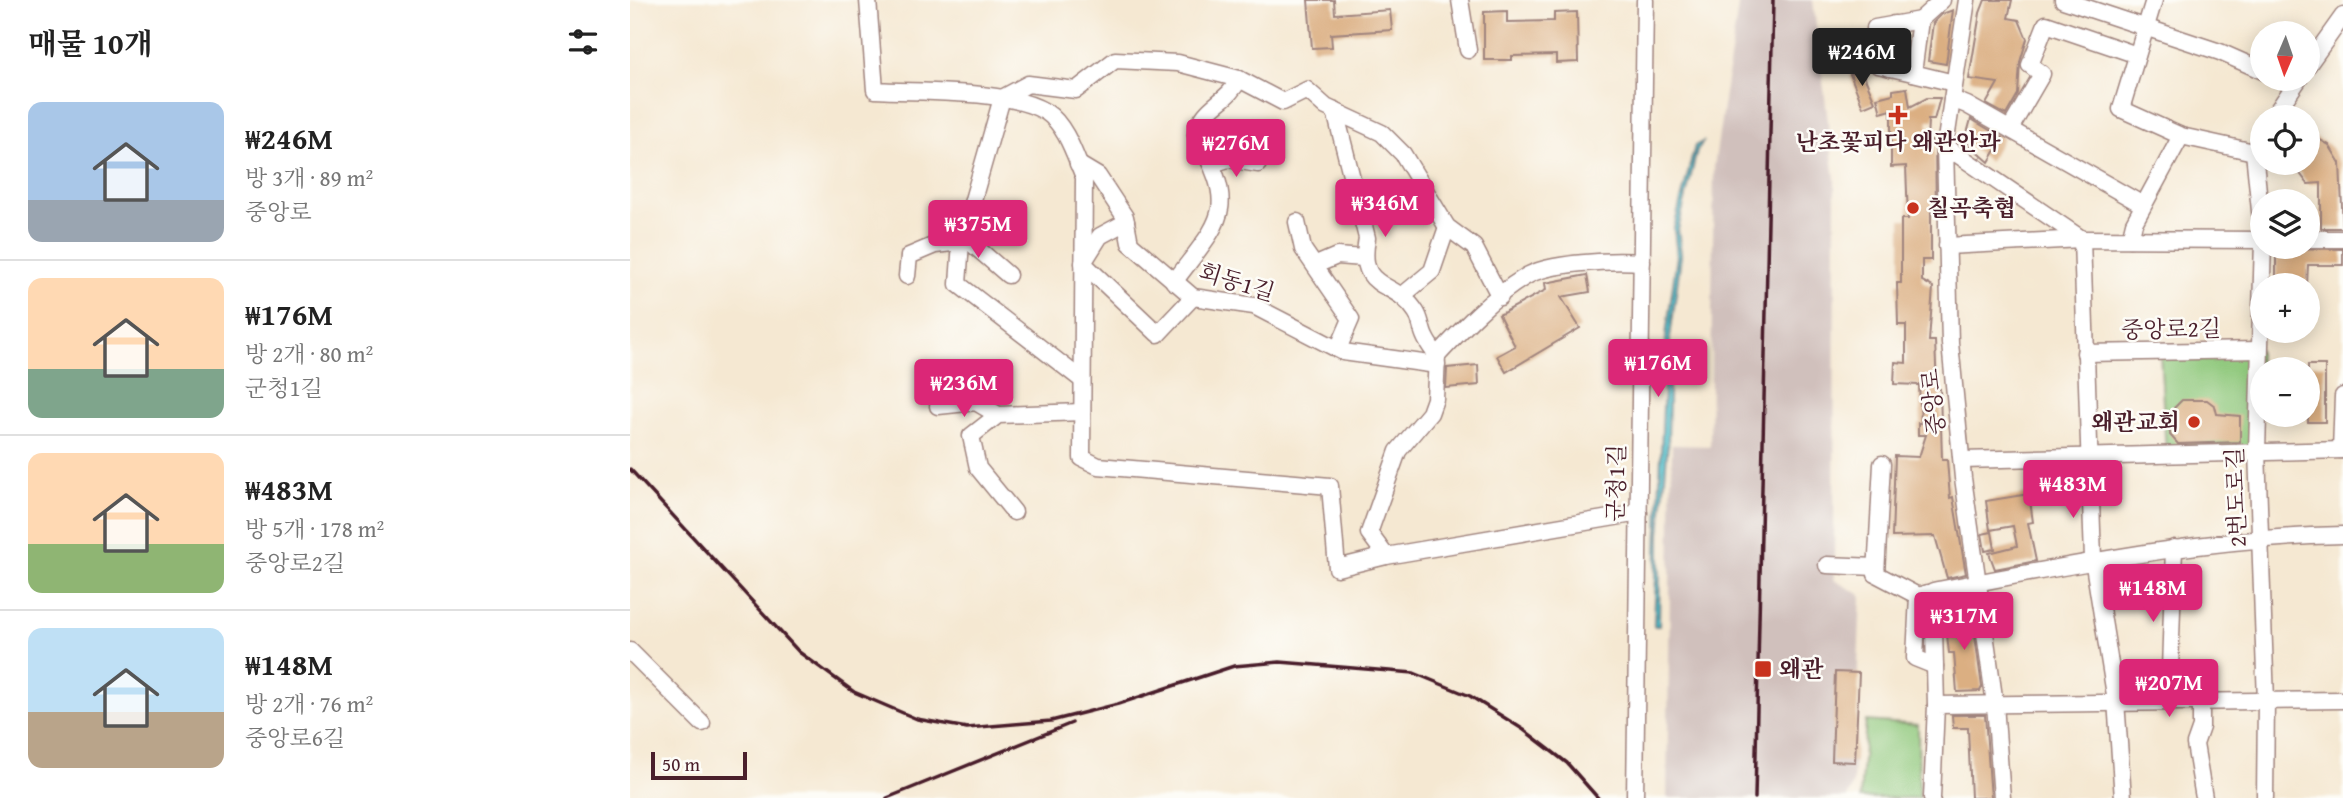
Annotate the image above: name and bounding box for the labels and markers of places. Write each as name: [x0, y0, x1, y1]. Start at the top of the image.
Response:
pin: ₩246M: [1813, 28, 1911, 88]
marker: 난초꽃피다 왜관안과: [1888, 105, 1908, 125]
pin: ₩276M: [1187, 120, 1285, 179]
place label: 난초꽃피다 왜관안과: [1795, 125, 2001, 158]
pin: ₩346M: [1336, 180, 1434, 239]
place label: 칠곡축협: [1927, 191, 2016, 224]
marker: 칠곡축협: [1905, 200, 1921, 216]
pin: ₩375M: [929, 201, 1027, 260]
pin: ₩176M: [1609, 340, 1707, 399]
pin: ₩236M: [915, 360, 1013, 419]
place label: 왜관교회: [2091, 405, 2180, 438]
marker: 왜관교회: [2186, 414, 2202, 430]
pin: ₩483M: [2024, 461, 2122, 520]
pin: ₩148M: [2104, 564, 2202, 624]
pin: ₩317M: [1915, 592, 2013, 652]
place label: 왜관: [1779, 652, 1824, 685]
marker: 왜관: [1753, 659, 1773, 679]
pin: ₩207M: [2120, 660, 2218, 719]

